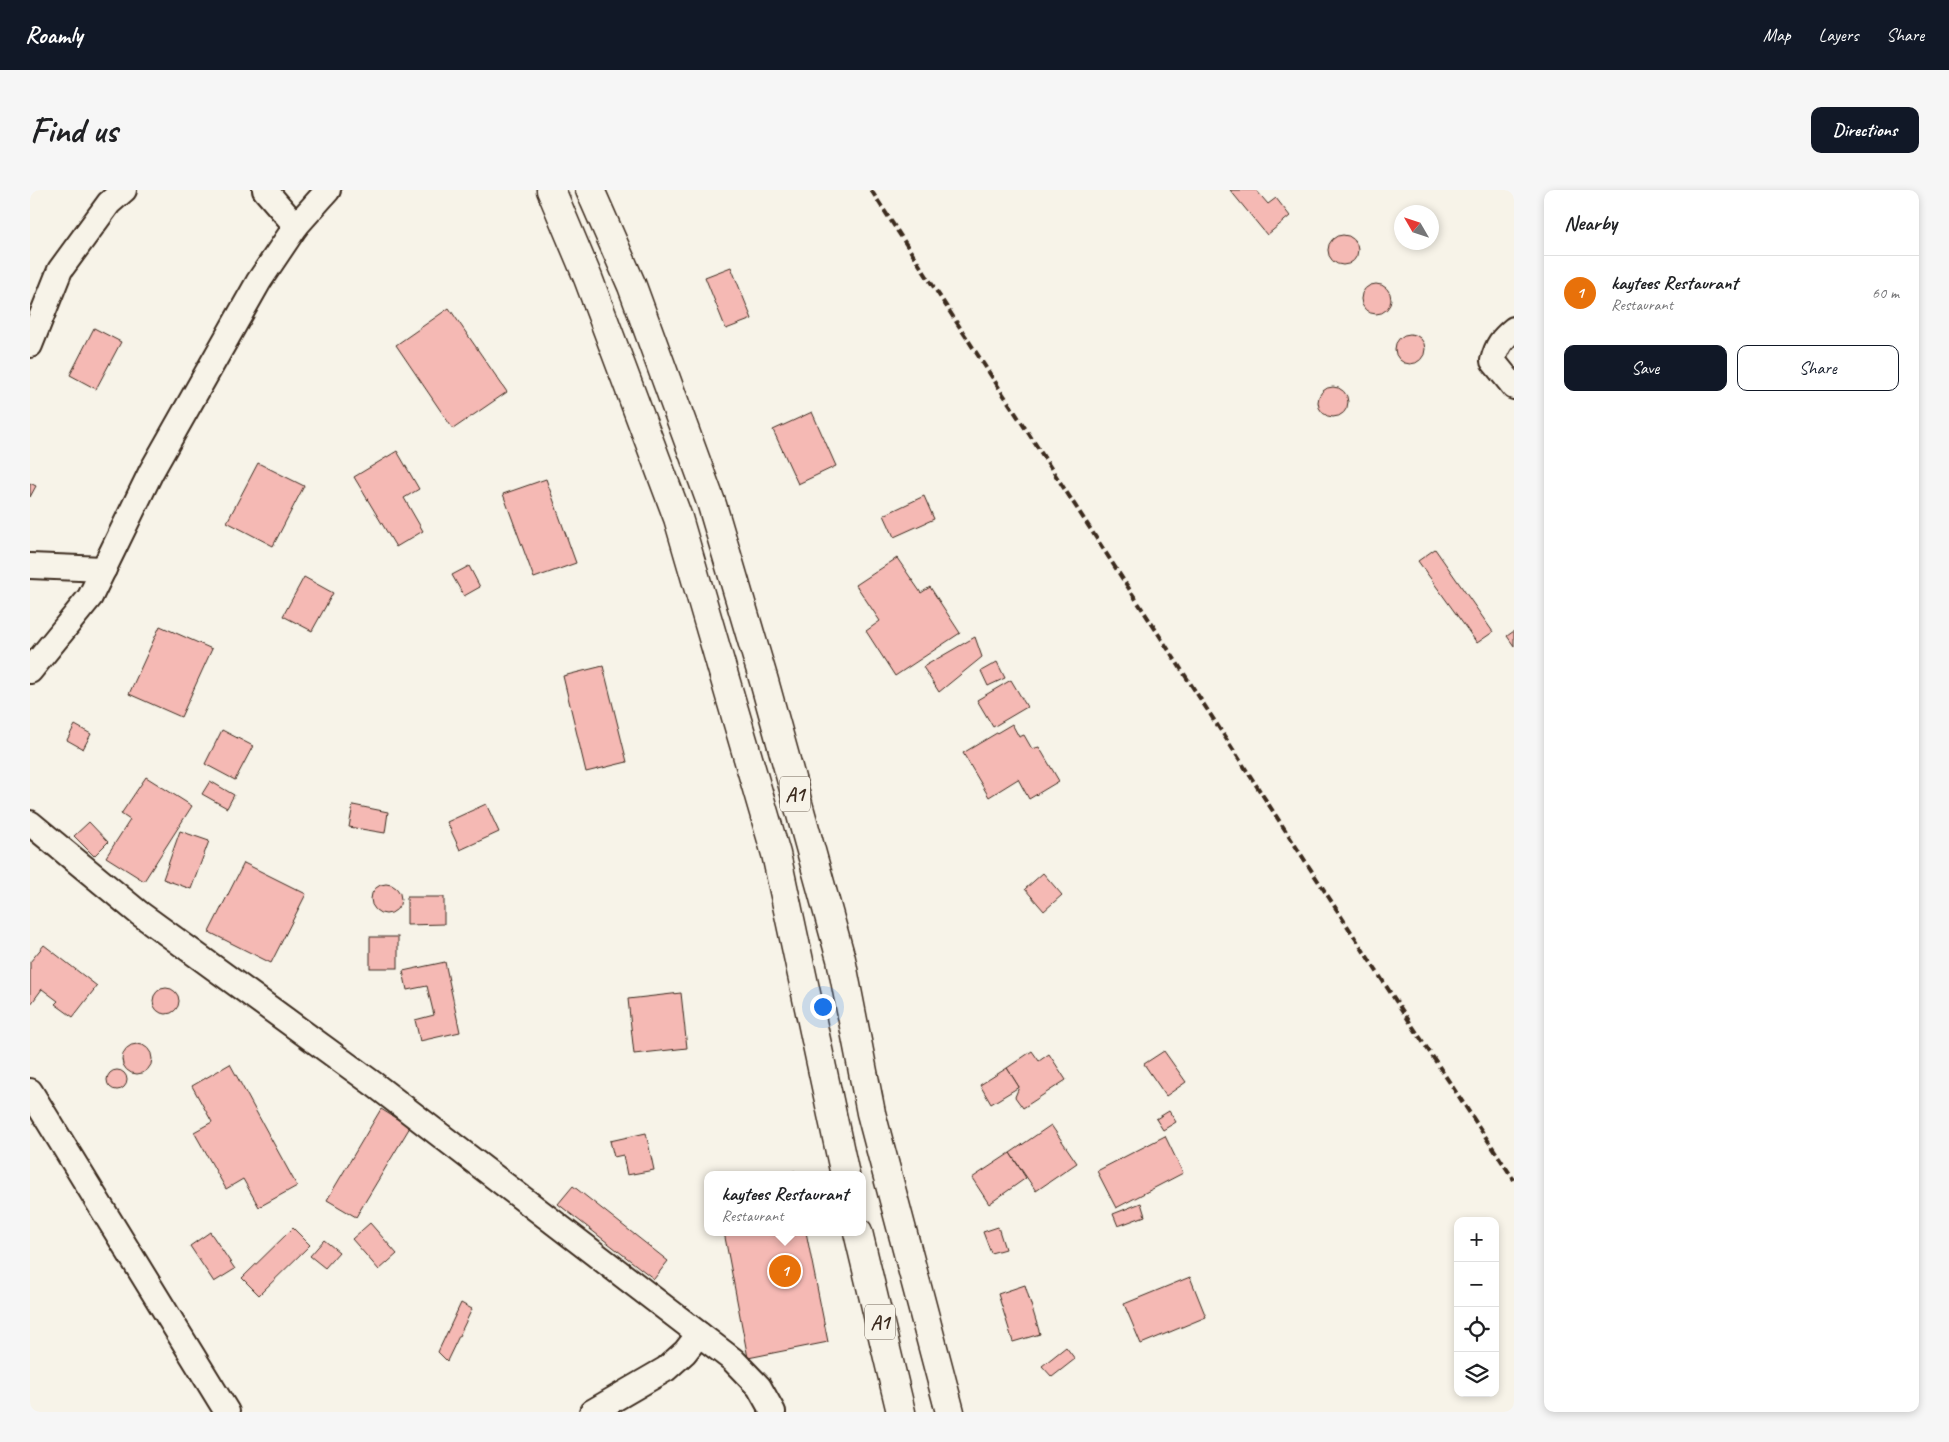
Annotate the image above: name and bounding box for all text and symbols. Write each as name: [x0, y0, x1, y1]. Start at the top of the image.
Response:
text: Roamly: [25, 20, 82, 50]
text: Map: [1763, 24, 1791, 46]
text: Layers: [1819, 24, 1858, 46]
text: Share: [1886, 24, 1924, 46]
button: Directions: [1811, 107, 1919, 153]
text: Find us: [30, 108, 117, 153]
north arrow: [1394, 205, 1439, 250]
text: Nearby: [1564, 210, 1617, 236]
text: kaytees Restaurant: [1611, 271, 1738, 295]
text: 1: [1576, 283, 1584, 303]
text: 60 m: [1872, 283, 1899, 303]
text: Restaurant: [1611, 295, 1673, 315]
button: Save: [1564, 345, 1727, 391]
button: Share: [1737, 345, 1899, 391]
road number: A1: [780, 776, 810, 812]
your location: [810, 994, 836, 1020]
popup: [704, 1171, 866, 1236]
text: kaytees Restaurant: [722, 1182, 848, 1206]
text: Restaurant: [722, 1206, 784, 1226]
map controls: [1454, 1217, 1499, 1397]
button: +: [1454, 1217, 1499, 1262]
pin: 1: [769, 1252, 801, 1290]
button: −: [1454, 1262, 1499, 1307]
road number: A1: [865, 1304, 895, 1340]
button: locate: [1454, 1307, 1499, 1352]
button: layers: [1454, 1352, 1499, 1397]

